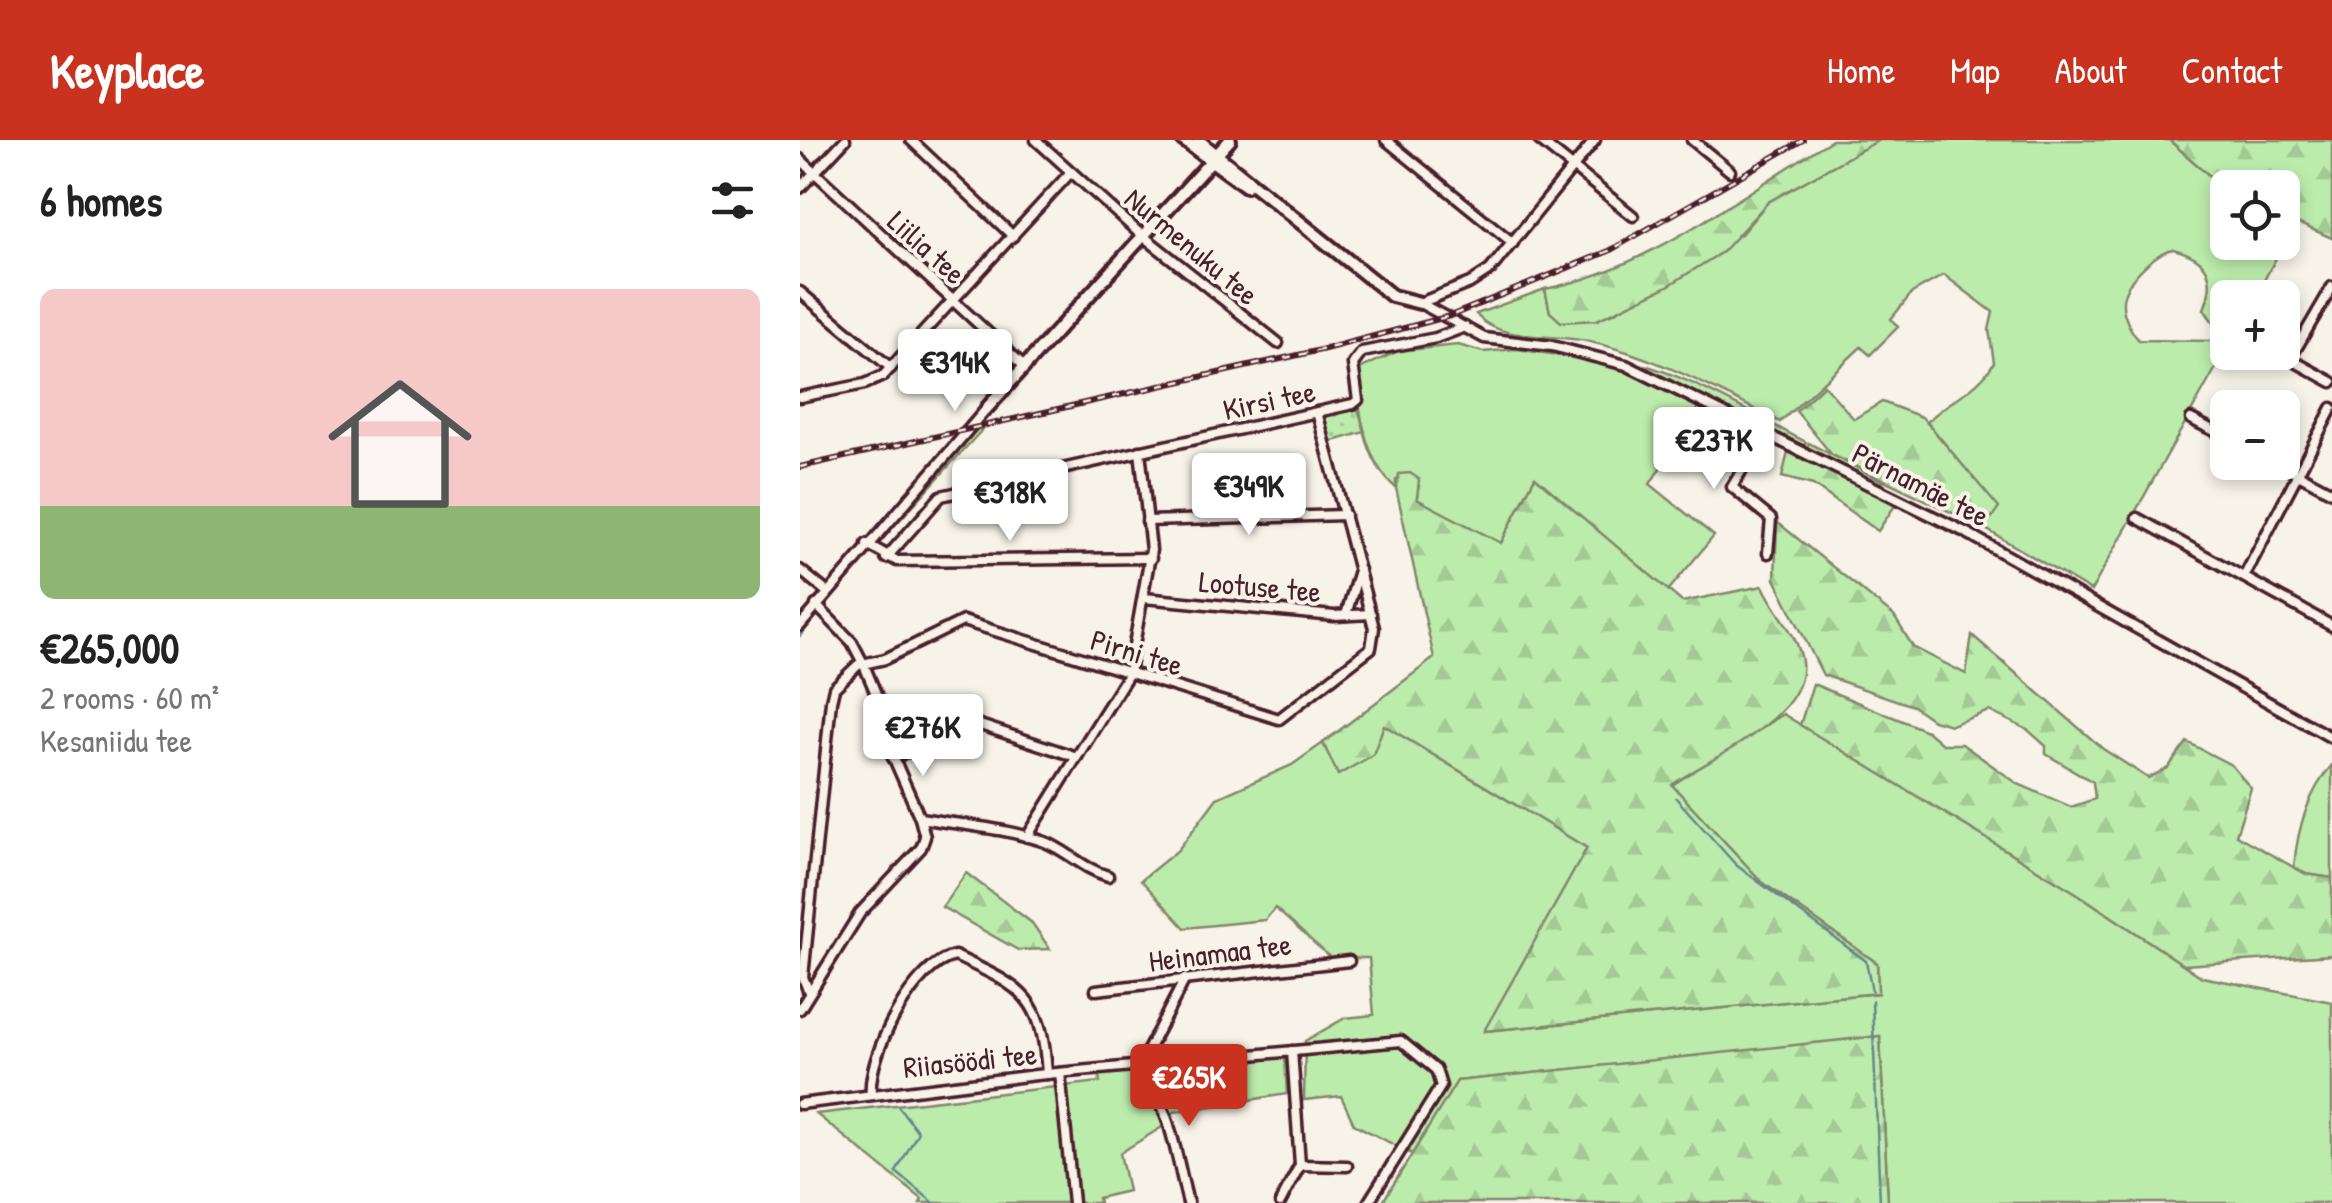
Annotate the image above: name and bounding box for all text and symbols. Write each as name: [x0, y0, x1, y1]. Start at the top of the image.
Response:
text: Keyplace: [50, 38, 204, 103]
text: Home: [1827, 47, 1895, 94]
text: Map: [1950, 47, 2000, 94]
text: About: [2055, 47, 2127, 94]
text: Contact: [2182, 47, 2282, 94]
map controls: [2210, 170, 2300, 480]
button: locate: [2210, 170, 2300, 260]
text: 6 homes: [40, 172, 162, 229]
icon: filters: [705, 173, 760, 228]
street label: Nurmenuku tee: [1117, 178, 1267, 314]
street label: Liilia tee: [879, 201, 975, 293]
button: +: [2210, 280, 2300, 370]
pin: €314K: [885, 329, 1025, 414]
text: €314K: [920, 340, 990, 383]
icon: home: [310, 354, 490, 534]
street label: Kirsi tee: [1219, 371, 1319, 429]
button: −: [2210, 390, 2300, 480]
pin: €237K: [1644, 407, 1784, 492]
text: €237K: [1675, 418, 1753, 461]
street label: Pärnamäe tee: [1846, 433, 1996, 536]
pin: €349K: [1179, 453, 1319, 538]
pin: €318K: [940, 459, 1080, 544]
text: €349K: [1214, 464, 1284, 507]
text: €318K: [974, 470, 1046, 513]
street label: Lootuse tee: [1197, 561, 1323, 611]
text: €265,000: [40, 619, 179, 676]
street label: Pirni tee: [1086, 619, 1188, 685]
text: 2 rooms · 60 m²: [40, 676, 219, 719]
pin: €276K: [853, 694, 993, 779]
text: €276K: [885, 705, 961, 748]
text: Kesaniidu tee: [40, 719, 192, 762]
street label: Heinamaa tee: [1147, 923, 1293, 981]
street label: Riiasöödi tee: [901, 1033, 1039, 1087]
pin: €265K: [1119, 1044, 1259, 1129]
text: €265K: [1152, 1055, 1226, 1098]

